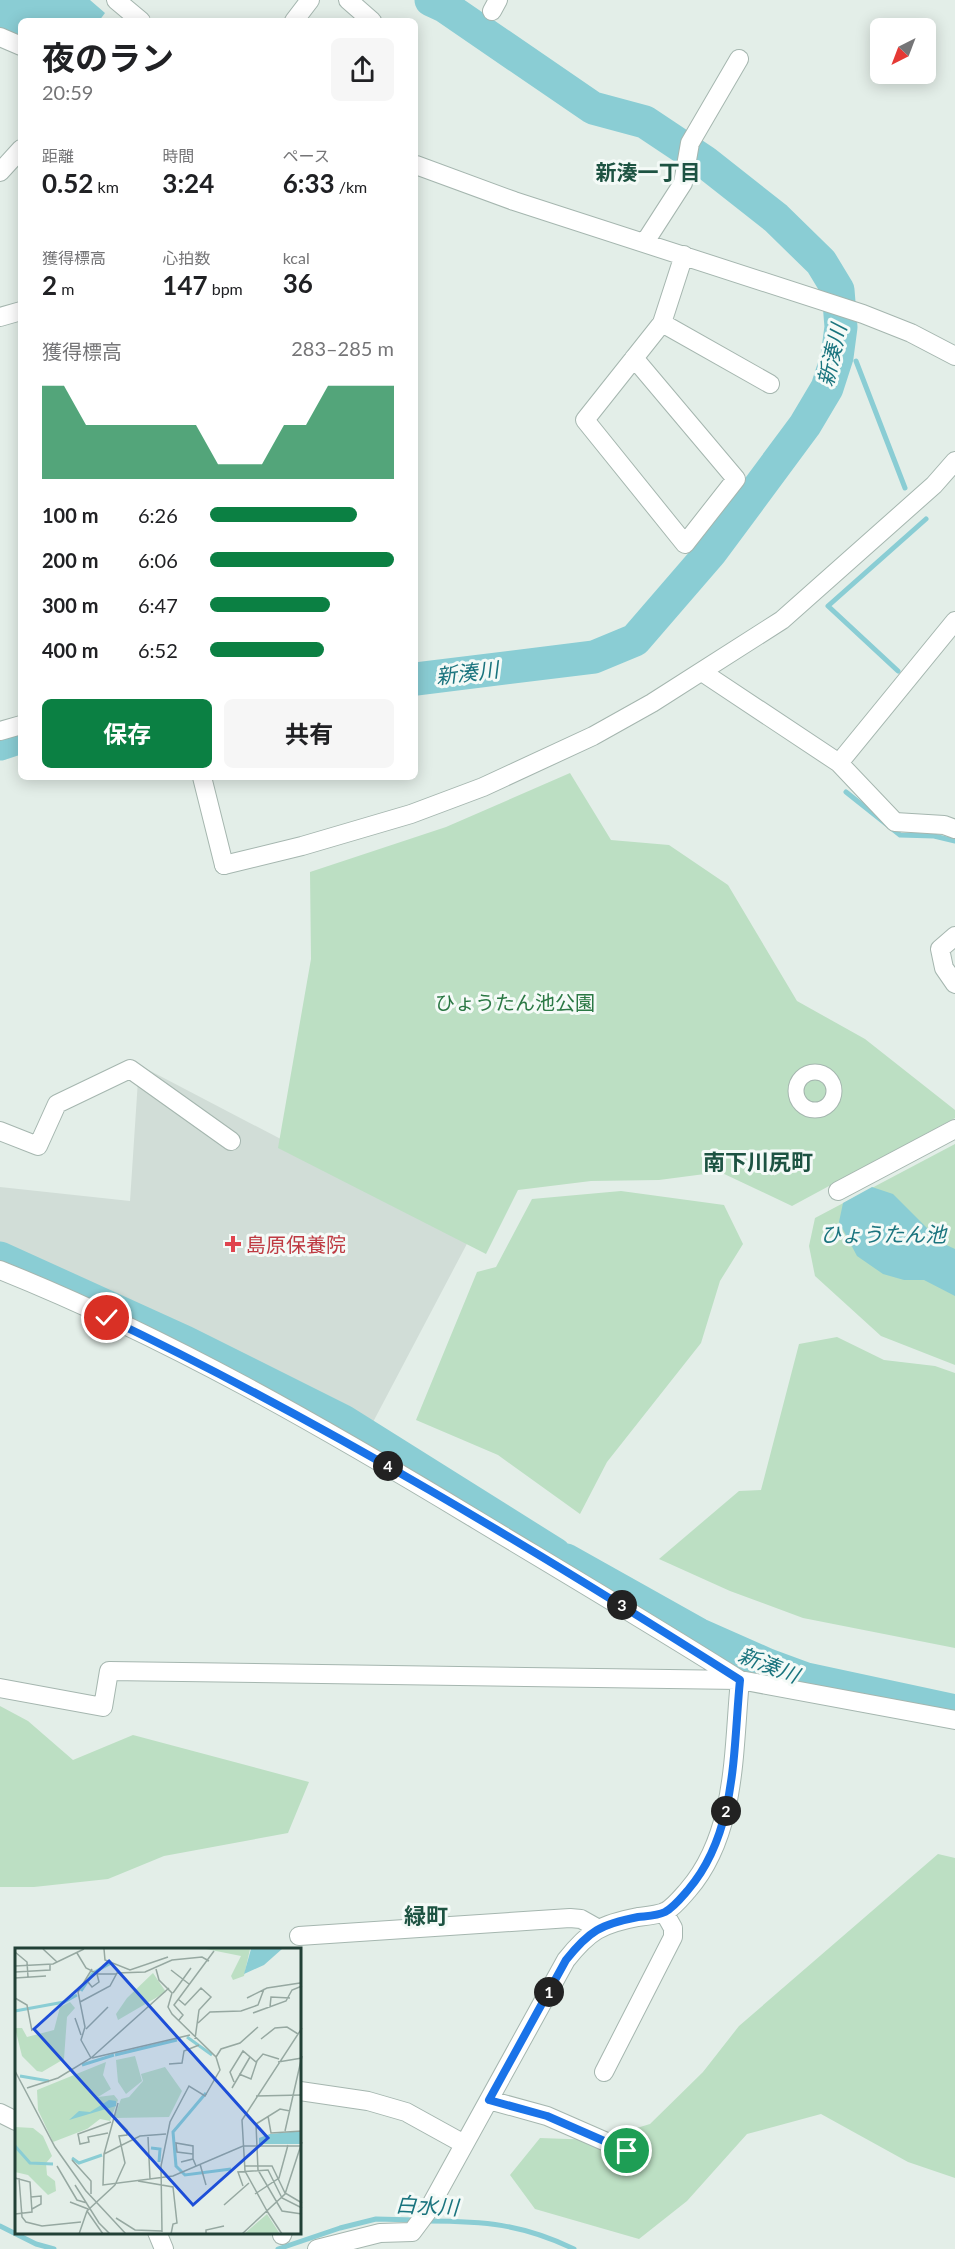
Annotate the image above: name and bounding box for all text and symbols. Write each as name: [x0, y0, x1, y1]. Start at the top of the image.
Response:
north arrow: [870, 18, 936, 84]
map controls: [870, 18, 936, 84]
text: 夜のラン: [42, 37, 174, 77]
button: share: [331, 38, 394, 101]
text: 20:59: [42, 80, 93, 104]
text: 距離: [42, 146, 74, 165]
text: 時間: [162, 146, 194, 165]
text: ペース: [283, 146, 330, 165]
district label: 新湊一丁目: [596, 159, 701, 184]
text: 0.52: [42, 167, 93, 199]
text: 3:24: [162, 167, 214, 199]
text: 6:33: [283, 167, 335, 199]
text: km: [93, 177, 119, 196]
text: /km: [335, 177, 367, 196]
text: 獲得標高: [42, 248, 106, 267]
text: 心拍数: [162, 248, 210, 267]
text: kcal: [283, 248, 310, 267]
text: 36: [283, 267, 313, 299]
text: 2: [42, 269, 57, 301]
text: 147: [162, 269, 208, 301]
text: m: [57, 279, 74, 298]
text: bpm: [208, 279, 243, 298]
water label: 新湊川: [812, 320, 851, 389]
text: 283–285 m: [291, 336, 394, 360]
text: 獲得標高: [42, 339, 122, 363]
text: 100 m: [42, 503, 98, 527]
text: 6:26: [138, 503, 178, 527]
text: 200 m: [42, 548, 98, 572]
text: 6:06: [138, 548, 178, 572]
text: 300 m: [42, 593, 98, 617]
text: 6:47: [138, 593, 178, 617]
text: 400 m: [42, 638, 98, 662]
text: 6:52: [138, 638, 178, 662]
water label: 新湊川: [434, 656, 502, 688]
button: 保存: [42, 699, 212, 768]
button: 共有: [224, 699, 394, 768]
park label: ひょうたん池公園: [435, 990, 595, 1014]
district label: 南下川尻町: [703, 1148, 813, 1175]
water label: ひょうたん池: [820, 1221, 948, 1246]
place label: 島原保養院: [246, 1232, 346, 1256]
marker: 島原保養院: [224, 1235, 242, 1253]
pin: [81, 1292, 132, 1343]
icon: check: [90, 1301, 123, 1334]
pin: 4: [373, 1451, 403, 1481]
text: 4: [383, 1456, 393, 1475]
pin: 3: [607, 1590, 637, 1620]
text: 3: [617, 1595, 627, 1614]
water label: 新湊川: [735, 1641, 805, 1688]
pin: 2: [711, 1796, 741, 1826]
text: 2: [721, 1801, 731, 1820]
district label: 緑町: [404, 1902, 448, 1929]
inset map: [15, 1948, 302, 2234]
pin: 1: [534, 1977, 564, 2007]
text: 1: [544, 1982, 554, 2001]
pin: [601, 2125, 652, 2176]
icon: arrive: [610, 2134, 643, 2167]
water label: 白水川: [395, 2191, 461, 2219]

